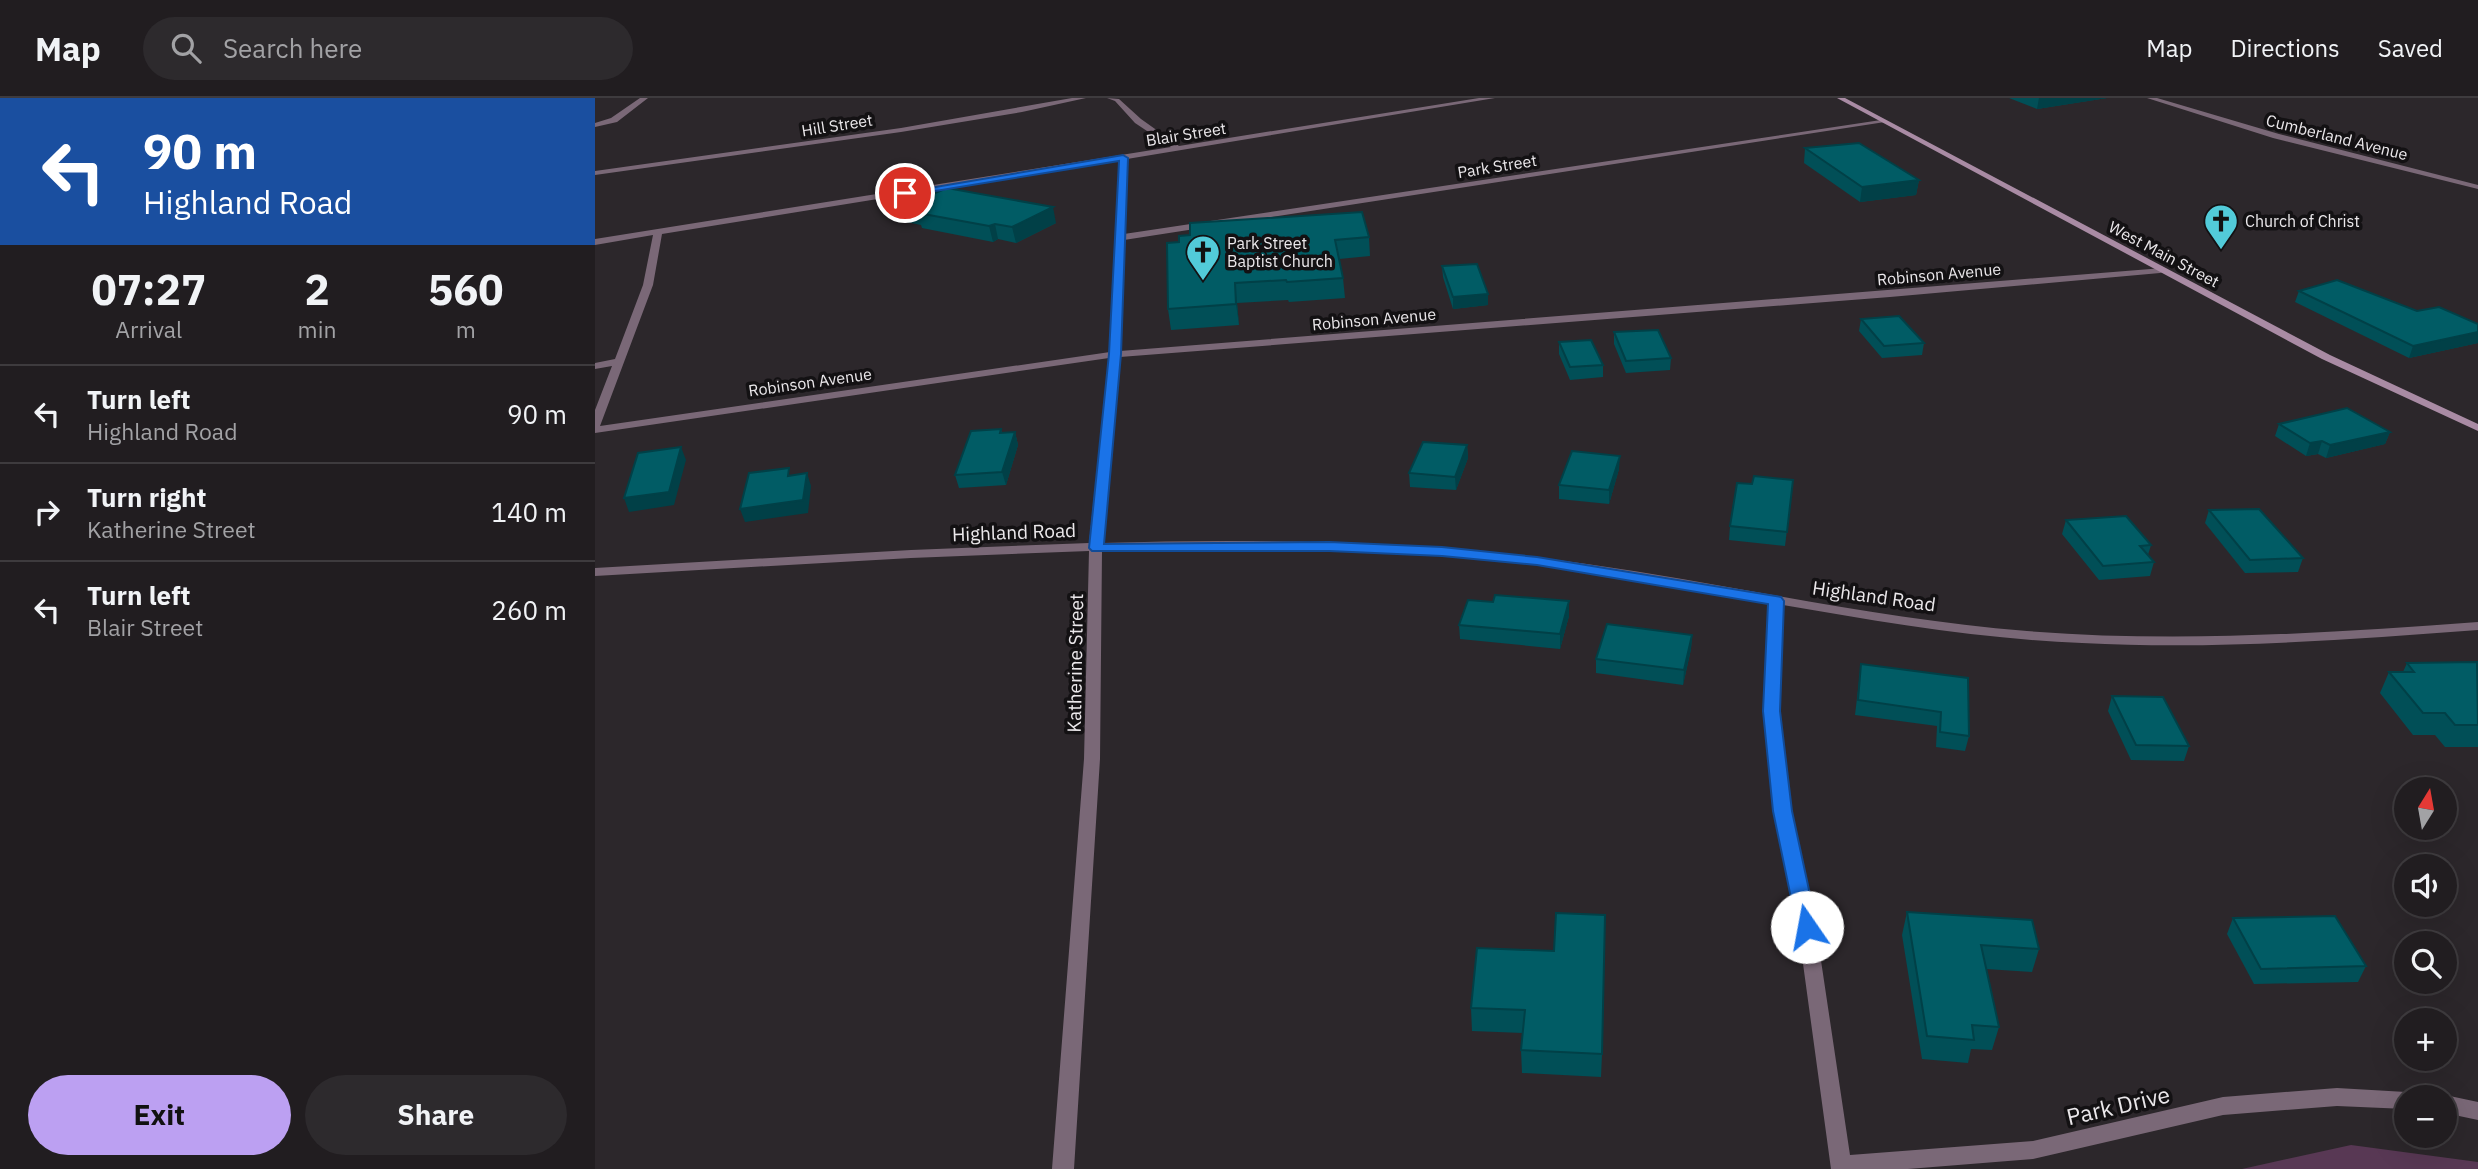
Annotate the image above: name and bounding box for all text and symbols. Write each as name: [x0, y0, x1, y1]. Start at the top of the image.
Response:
search box: [143, 17, 633, 80]
text: Map: [35, 27, 101, 70]
icon: search: [167, 29, 205, 67]
text: Search here: [223, 31, 362, 65]
text: Map: [2146, 32, 2192, 64]
text: Directions: [2230, 32, 2340, 64]
text: Saved: [2378, 32, 2443, 64]
street label: Hill Street: [800, 110, 874, 140]
street label: Cumberland Avenue: [2264, 110, 2410, 164]
street label: Blair Street: [1144, 118, 1228, 150]
text: 90 m: [143, 119, 257, 182]
icon: left: [28, 126, 119, 217]
street label: Park Street: [1456, 150, 1538, 182]
pin: [875, 163, 935, 223]
icon: arrive: [886, 174, 924, 212]
text: Highland Road: [143, 181, 352, 223]
church icon: Church of Christ: [2202, 202, 2240, 251]
place label: Church of Christ: [2245, 211, 2360, 231]
street label: West Main Street: [2105, 216, 2223, 292]
church icon: Park Street Baptist Church: [1184, 233, 1222, 282]
place label: Park Street Baptist Church: [1227, 233, 1333, 271]
street label: Robinson Avenue: [1876, 259, 2002, 289]
text: 07:27: [91, 262, 206, 317]
text: 2: [304, 262, 330, 317]
text: 560: [428, 262, 504, 317]
street label: Robinson Avenue: [1311, 304, 1437, 334]
text: Arrival: [115, 314, 182, 344]
text: min: [298, 314, 336, 344]
text: m: [456, 314, 476, 344]
street label: Robinson Avenue: [747, 363, 873, 401]
text: Turn left: [87, 382, 190, 416]
icon: left: [28, 395, 66, 433]
text: 90 m: [507, 397, 567, 431]
text: Highland Road: [87, 416, 237, 446]
text: Turn right: [87, 480, 206, 514]
icon: right: [28, 493, 66, 531]
text: 140 m: [491, 495, 567, 529]
text: Katherine Street: [87, 514, 256, 544]
street label: Highland Road: [951, 518, 1077, 546]
street label: Highland Road: [1811, 575, 1937, 617]
text: Turn left: [87, 578, 190, 612]
icon: left: [28, 591, 66, 629]
text: 260 m: [491, 593, 567, 627]
street label: Katherine Street: [1062, 593, 1088, 733]
text: Blair Street: [87, 612, 203, 642]
north arrow: [2394, 777, 2457, 840]
map controls: [2394, 777, 2457, 1148]
button: sound: [2394, 854, 2457, 917]
position arrow: [1770, 890, 1844, 964]
button: search: [2394, 931, 2457, 994]
button: +: [2394, 1008, 2457, 1071]
button: Exit: [28, 1075, 291, 1155]
button: Share: [305, 1075, 567, 1155]
street label: Park Drive: [2063, 1079, 2173, 1131]
button: −: [2394, 1085, 2457, 1148]

